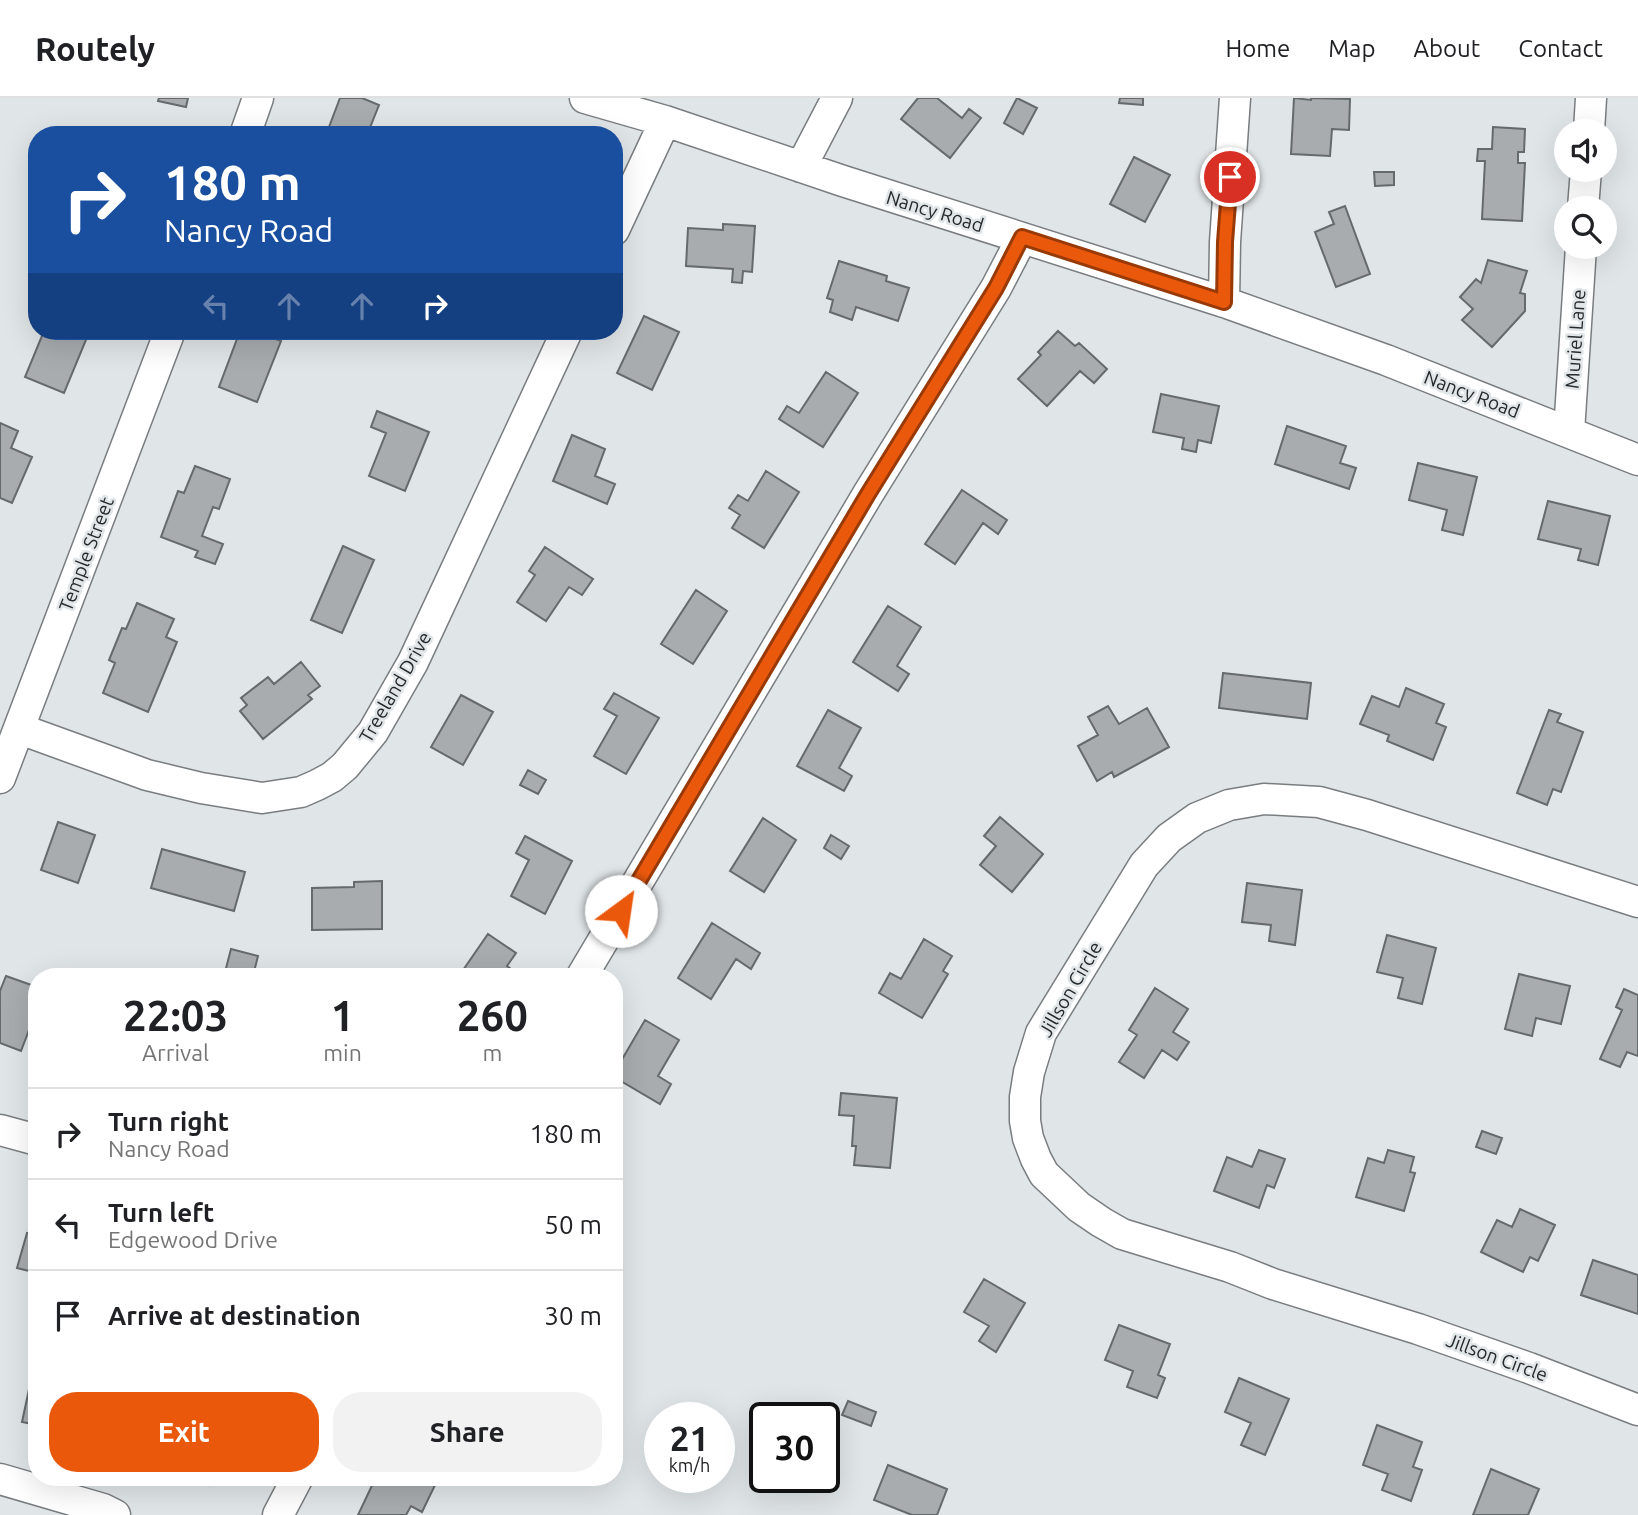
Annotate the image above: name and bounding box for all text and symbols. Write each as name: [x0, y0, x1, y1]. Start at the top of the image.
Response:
text: Routely: [35, 30, 155, 67]
text: Home: [1225, 35, 1290, 62]
text: Map: [1328, 35, 1375, 62]
text: About: [1413, 35, 1480, 62]
text: Contact: [1518, 35, 1603, 62]
map controls: [1554, 119, 1617, 259]
button: sound: [1554, 119, 1617, 182]
pin: [1200, 147, 1260, 207]
icon: right: [49, 154, 140, 245]
text: 180 m: [164, 154, 301, 209]
icon: arrive: [1211, 158, 1249, 196]
street label: Nancy Road: [884, 186, 986, 236]
button: search: [1554, 196, 1617, 259]
text: Nancy Road: [164, 212, 333, 248]
icon: left: [197, 287, 235, 325]
icon: ahead: [270, 287, 308, 325]
icon: ahead: [343, 287, 381, 325]
icon: right: [416, 287, 454, 325]
street label: Muriel Lane: [1561, 288, 1589, 390]
street label: Nancy Road: [1421, 366, 1523, 422]
street label: Temple Street: [54, 493, 118, 614]
street label: Treeland Drive: [354, 628, 436, 746]
position arrow: [584, 874, 658, 948]
street label: Jillson Circle: [1034, 937, 1106, 1041]
text: 22:03: [123, 992, 228, 1039]
text: 1: [331, 992, 354, 1039]
text: 260: [457, 992, 528, 1039]
text: Arrival: [142, 1040, 209, 1065]
text: min: [323, 1040, 362, 1065]
text: m: [482, 1040, 502, 1065]
text: Turn right: [108, 1107, 229, 1136]
icon: right: [49, 1115, 87, 1153]
text: 180 m: [530, 1119, 602, 1148]
text: Nancy Road: [108, 1136, 230, 1161]
text: Turn left: [108, 1198, 214, 1227]
icon: left: [49, 1206, 87, 1244]
text: 50 m: [544, 1210, 602, 1239]
text: Edgewood Drive: [108, 1227, 278, 1252]
icon: arrive: [49, 1297, 87, 1335]
text: Arrive at destination: [108, 1301, 361, 1330]
text: 30 m: [544, 1301, 602, 1330]
street label: Jillson Circle: [1443, 1328, 1551, 1386]
button: Exit: [49, 1392, 319, 1472]
button: Share: [333, 1392, 602, 1472]
speed limit sign: 30: [749, 1402, 840, 1493]
text: 21: [670, 1418, 709, 1458]
text: km/h: [669, 1455, 710, 1475]

